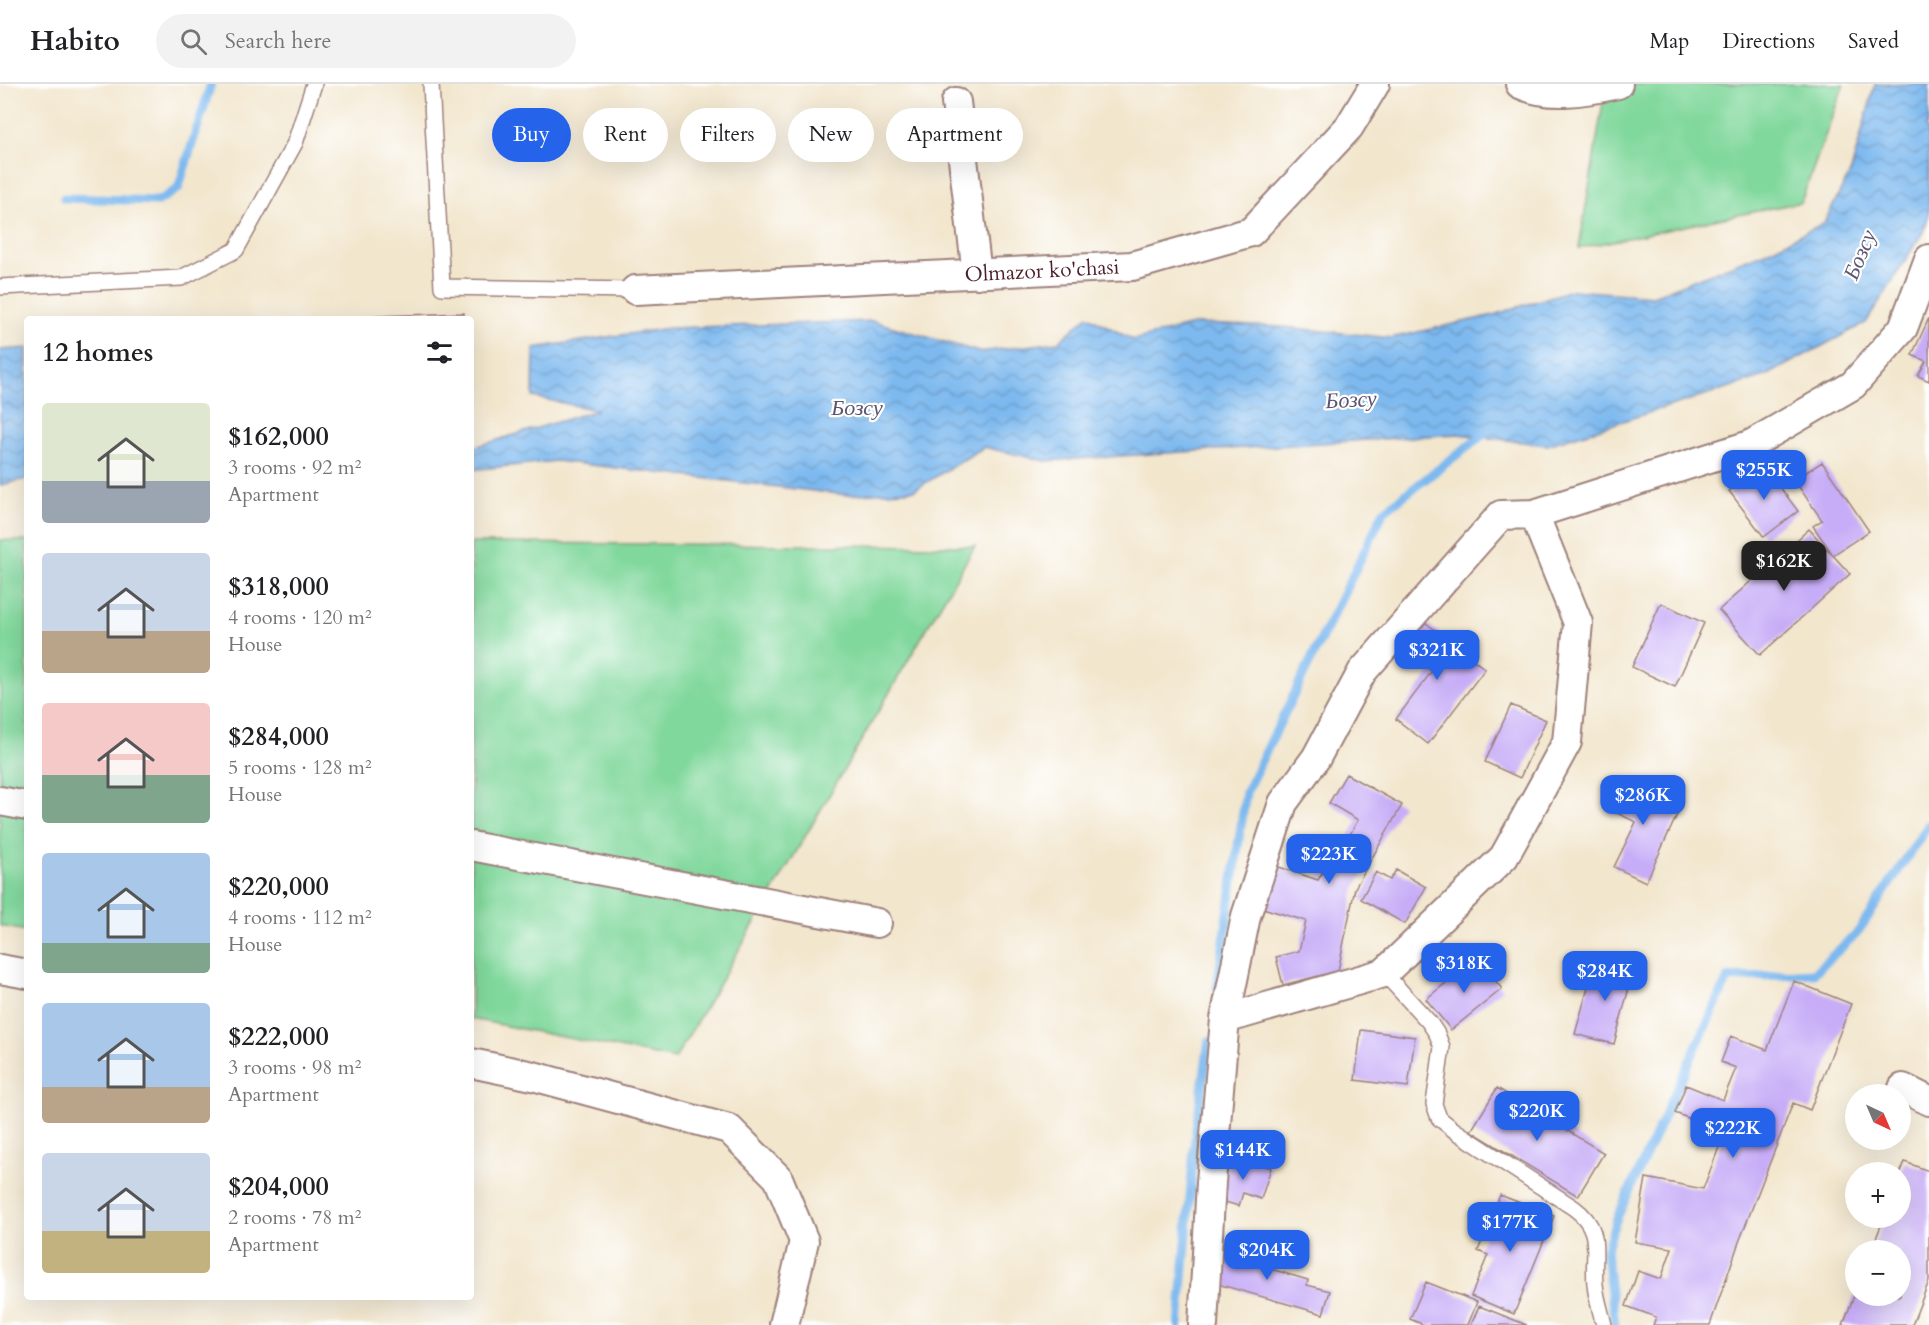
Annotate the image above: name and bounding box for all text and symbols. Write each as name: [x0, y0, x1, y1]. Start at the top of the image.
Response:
search box: [156, 14, 576, 68]
text: Habito: [30, 22, 120, 60]
icon: search: [177, 25, 210, 58]
text: Search here: [225, 26, 331, 56]
text: Map: [1649, 27, 1689, 56]
text: Directions: [1722, 27, 1815, 56]
text: Saved: [1848, 27, 1899, 56]
chip: Buy: [492, 108, 571, 162]
chip: Rent: [583, 108, 668, 162]
chip: Filters: [680, 108, 776, 162]
chip: New: [788, 108, 874, 162]
chip: Apartment: [886, 108, 1023, 162]
water label: Бозсу: [1836, 225, 1884, 285]
street label: Olmazor ko'chasi: [964, 252, 1120, 290]
text: 12 homes: [42, 335, 153, 370]
icon: filters: [423, 336, 456, 369]
water label: Бозсу: [1324, 384, 1378, 416]
water label: Бозсу: [830, 393, 883, 423]
text: $162,000: [228, 419, 329, 454]
icon: home: [90, 427, 162, 499]
pin: $255K: [1722, 450, 1806, 501]
text: 3 rooms · 92 m²: [228, 454, 361, 481]
text: $255K: [1735, 456, 1793, 483]
text: Apartment: [228, 481, 319, 508]
pin: $162K: [1742, 541, 1826, 592]
text: $162K: [1755, 547, 1813, 574]
text: $318,000: [228, 569, 329, 604]
icon: home: [90, 577, 162, 649]
text: 4 rooms · 120 m²: [228, 604, 372, 631]
pin: $321K: [1395, 630, 1479, 681]
text: House: [228, 631, 282, 658]
text: $321K: [1408, 636, 1466, 663]
text: $284,000: [228, 719, 329, 754]
icon: home: [90, 727, 162, 799]
text: 5 rooms · 128 m²: [228, 754, 372, 781]
pin: $286K: [1601, 775, 1685, 826]
text: House: [228, 781, 282, 808]
text: $286K: [1614, 781, 1672, 808]
pin: $223K: [1287, 834, 1371, 885]
text: $223K: [1300, 840, 1358, 867]
text: $220,000: [228, 869, 329, 904]
icon: home: [90, 877, 162, 949]
text: 4 rooms · 112 m²: [228, 904, 372, 931]
text: House: [228, 931, 282, 958]
pin: $318K: [1422, 943, 1506, 994]
text: $318K: [1435, 949, 1493, 976]
pin: $284K: [1563, 951, 1647, 1002]
text: $284K: [1576, 957, 1634, 984]
text: $222,000: [228, 1019, 329, 1054]
icon: home: [90, 1027, 162, 1099]
text: 3 rooms · 98 m²: [228, 1054, 361, 1081]
text: Apartment: [228, 1081, 319, 1108]
north arrow: [1845, 1084, 1911, 1150]
map controls: [1845, 1084, 1911, 1306]
pin: $220K: [1495, 1091, 1579, 1142]
text: $220K: [1508, 1097, 1566, 1124]
pin: $222K: [1691, 1108, 1775, 1159]
text: $222K: [1704, 1114, 1762, 1141]
pin: $144K: [1201, 1130, 1285, 1181]
text: $144K: [1214, 1136, 1272, 1163]
button: +: [1845, 1162, 1911, 1228]
text: $204,000: [228, 1169, 329, 1204]
icon: home: [90, 1177, 162, 1249]
pin: $177K: [1468, 1202, 1552, 1253]
text: 2 rooms · 78 m²: [228, 1204, 361, 1231]
text: $177K: [1481, 1208, 1539, 1235]
pin: $204K: [1225, 1230, 1309, 1281]
text: Apartment: [228, 1231, 319, 1258]
text: $204K: [1238, 1236, 1296, 1263]
button: −: [1845, 1240, 1911, 1306]

